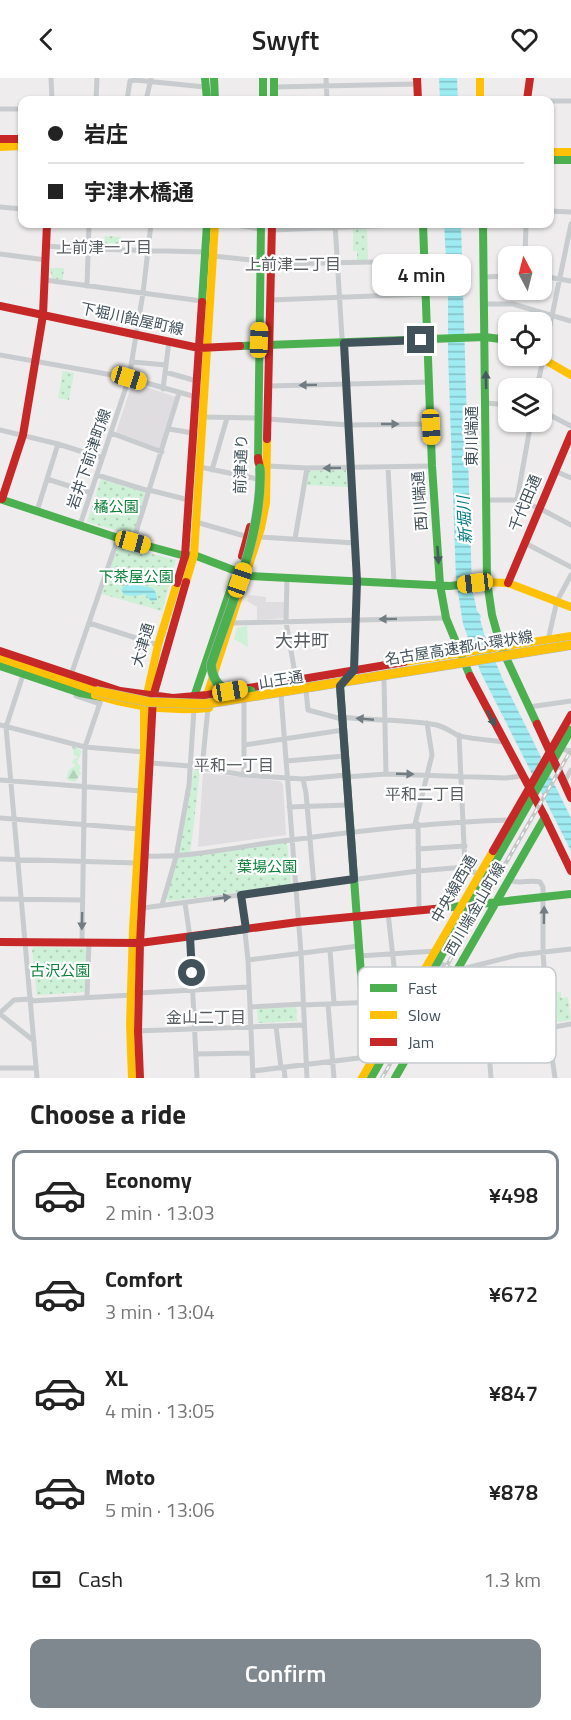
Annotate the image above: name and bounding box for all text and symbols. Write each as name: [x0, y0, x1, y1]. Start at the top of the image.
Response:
text: Swyft: [252, 19, 319, 60]
icon: back: [30, 23, 63, 56]
icon: heart: [508, 23, 541, 56]
text: 岩庄: [84, 117, 128, 151]
text: 宇津木橋通: [84, 175, 194, 209]
district label: 上前津一丁目: [56, 235, 152, 259]
north arrow: [498, 246, 552, 300]
map controls: [498, 246, 552, 432]
district label: 上前津二丁目: [245, 252, 341, 276]
callout: 4 min: [372, 253, 470, 295]
text: 4 min: [397, 259, 446, 290]
street label: 下堀川飴屋町線: [78, 296, 186, 341]
button: locate: [498, 312, 552, 366]
car: [249, 322, 269, 358]
route end: [407, 326, 434, 353]
car: [109, 364, 149, 392]
one-way arrow: [481, 371, 491, 390]
button: layers: [498, 378, 552, 432]
one-way arrow: [299, 380, 318, 390]
street label: 岩井下前津町線: [61, 405, 116, 512]
street label: 東川端通: [460, 406, 483, 466]
car: [421, 409, 441, 445]
one-way arrow: [380, 419, 399, 429]
street label: 前津通り: [228, 434, 253, 494]
one-way arrow: [322, 463, 341, 473]
street label: 西川端通: [406, 470, 433, 532]
street label: 千代田通: [502, 471, 547, 535]
water label: 新堀川: [451, 493, 477, 545]
park label: 橘公園: [93, 495, 139, 518]
car: [113, 529, 153, 555]
one-way arrow: [434, 545, 443, 564]
car: [226, 560, 254, 600]
park label: 下茶屋公園: [98, 565, 174, 588]
car: [456, 572, 494, 594]
one-way arrow: [378, 615, 397, 624]
street label: 大津通: [125, 620, 160, 670]
street label: 名古屋高速都心環状線: [383, 624, 535, 671]
district label: 大井町: [275, 627, 329, 654]
street label: 山王通: [257, 665, 305, 694]
car: [211, 679, 249, 703]
one-way arrow: [487, 709, 496, 726]
one-way arrow: [355, 714, 374, 724]
district label: 平和一丁目: [194, 753, 274, 777]
one-way arrow: [395, 770, 414, 779]
district label: 平和二丁目: [385, 782, 465, 806]
street label: 中央線西通: [425, 851, 482, 927]
park label: 葉場公園: [237, 855, 297, 878]
street label: 西川端金山町線: [438, 858, 511, 960]
one-way arrow: [212, 893, 231, 902]
one-way arrow: [539, 906, 549, 925]
one-way arrow: [77, 911, 87, 930]
park label: 古沢公園: [30, 959, 90, 982]
route start: [178, 959, 205, 986]
legend: [358, 967, 556, 1063]
text: Fast: [408, 976, 437, 1000]
text: Slow: [408, 1003, 441, 1027]
district label: 金山二丁目: [166, 1005, 246, 1029]
text: Jam: [408, 1030, 434, 1054]
text: Choose a ride: [30, 1093, 186, 1134]
text: Economy: [105, 1163, 192, 1197]
icon: car: [33, 1168, 87, 1222]
text: ¥498: [489, 1178, 538, 1212]
text: 2 min · 13:03: [105, 1197, 215, 1228]
text: Comfort: [105, 1262, 183, 1296]
icon: car: [33, 1267, 87, 1321]
text: ¥672: [489, 1277, 538, 1311]
text: 3 min · 13:04: [105, 1296, 215, 1327]
text: XL: [105, 1361, 128, 1395]
icon: car: [33, 1366, 87, 1420]
text: ¥847: [489, 1376, 538, 1410]
text: 4 min · 13:05: [105, 1395, 215, 1426]
text: Moto: [105, 1460, 155, 1494]
icon: car: [33, 1465, 87, 1519]
text: ¥878: [489, 1475, 538, 1509]
text: 5 min · 13:06: [105, 1494, 215, 1525]
text: Cash: [78, 1562, 123, 1596]
icon: cash: [30, 1563, 63, 1596]
text: 1.3 km: [484, 1564, 541, 1595]
button: Confirm: [30, 1639, 541, 1708]

